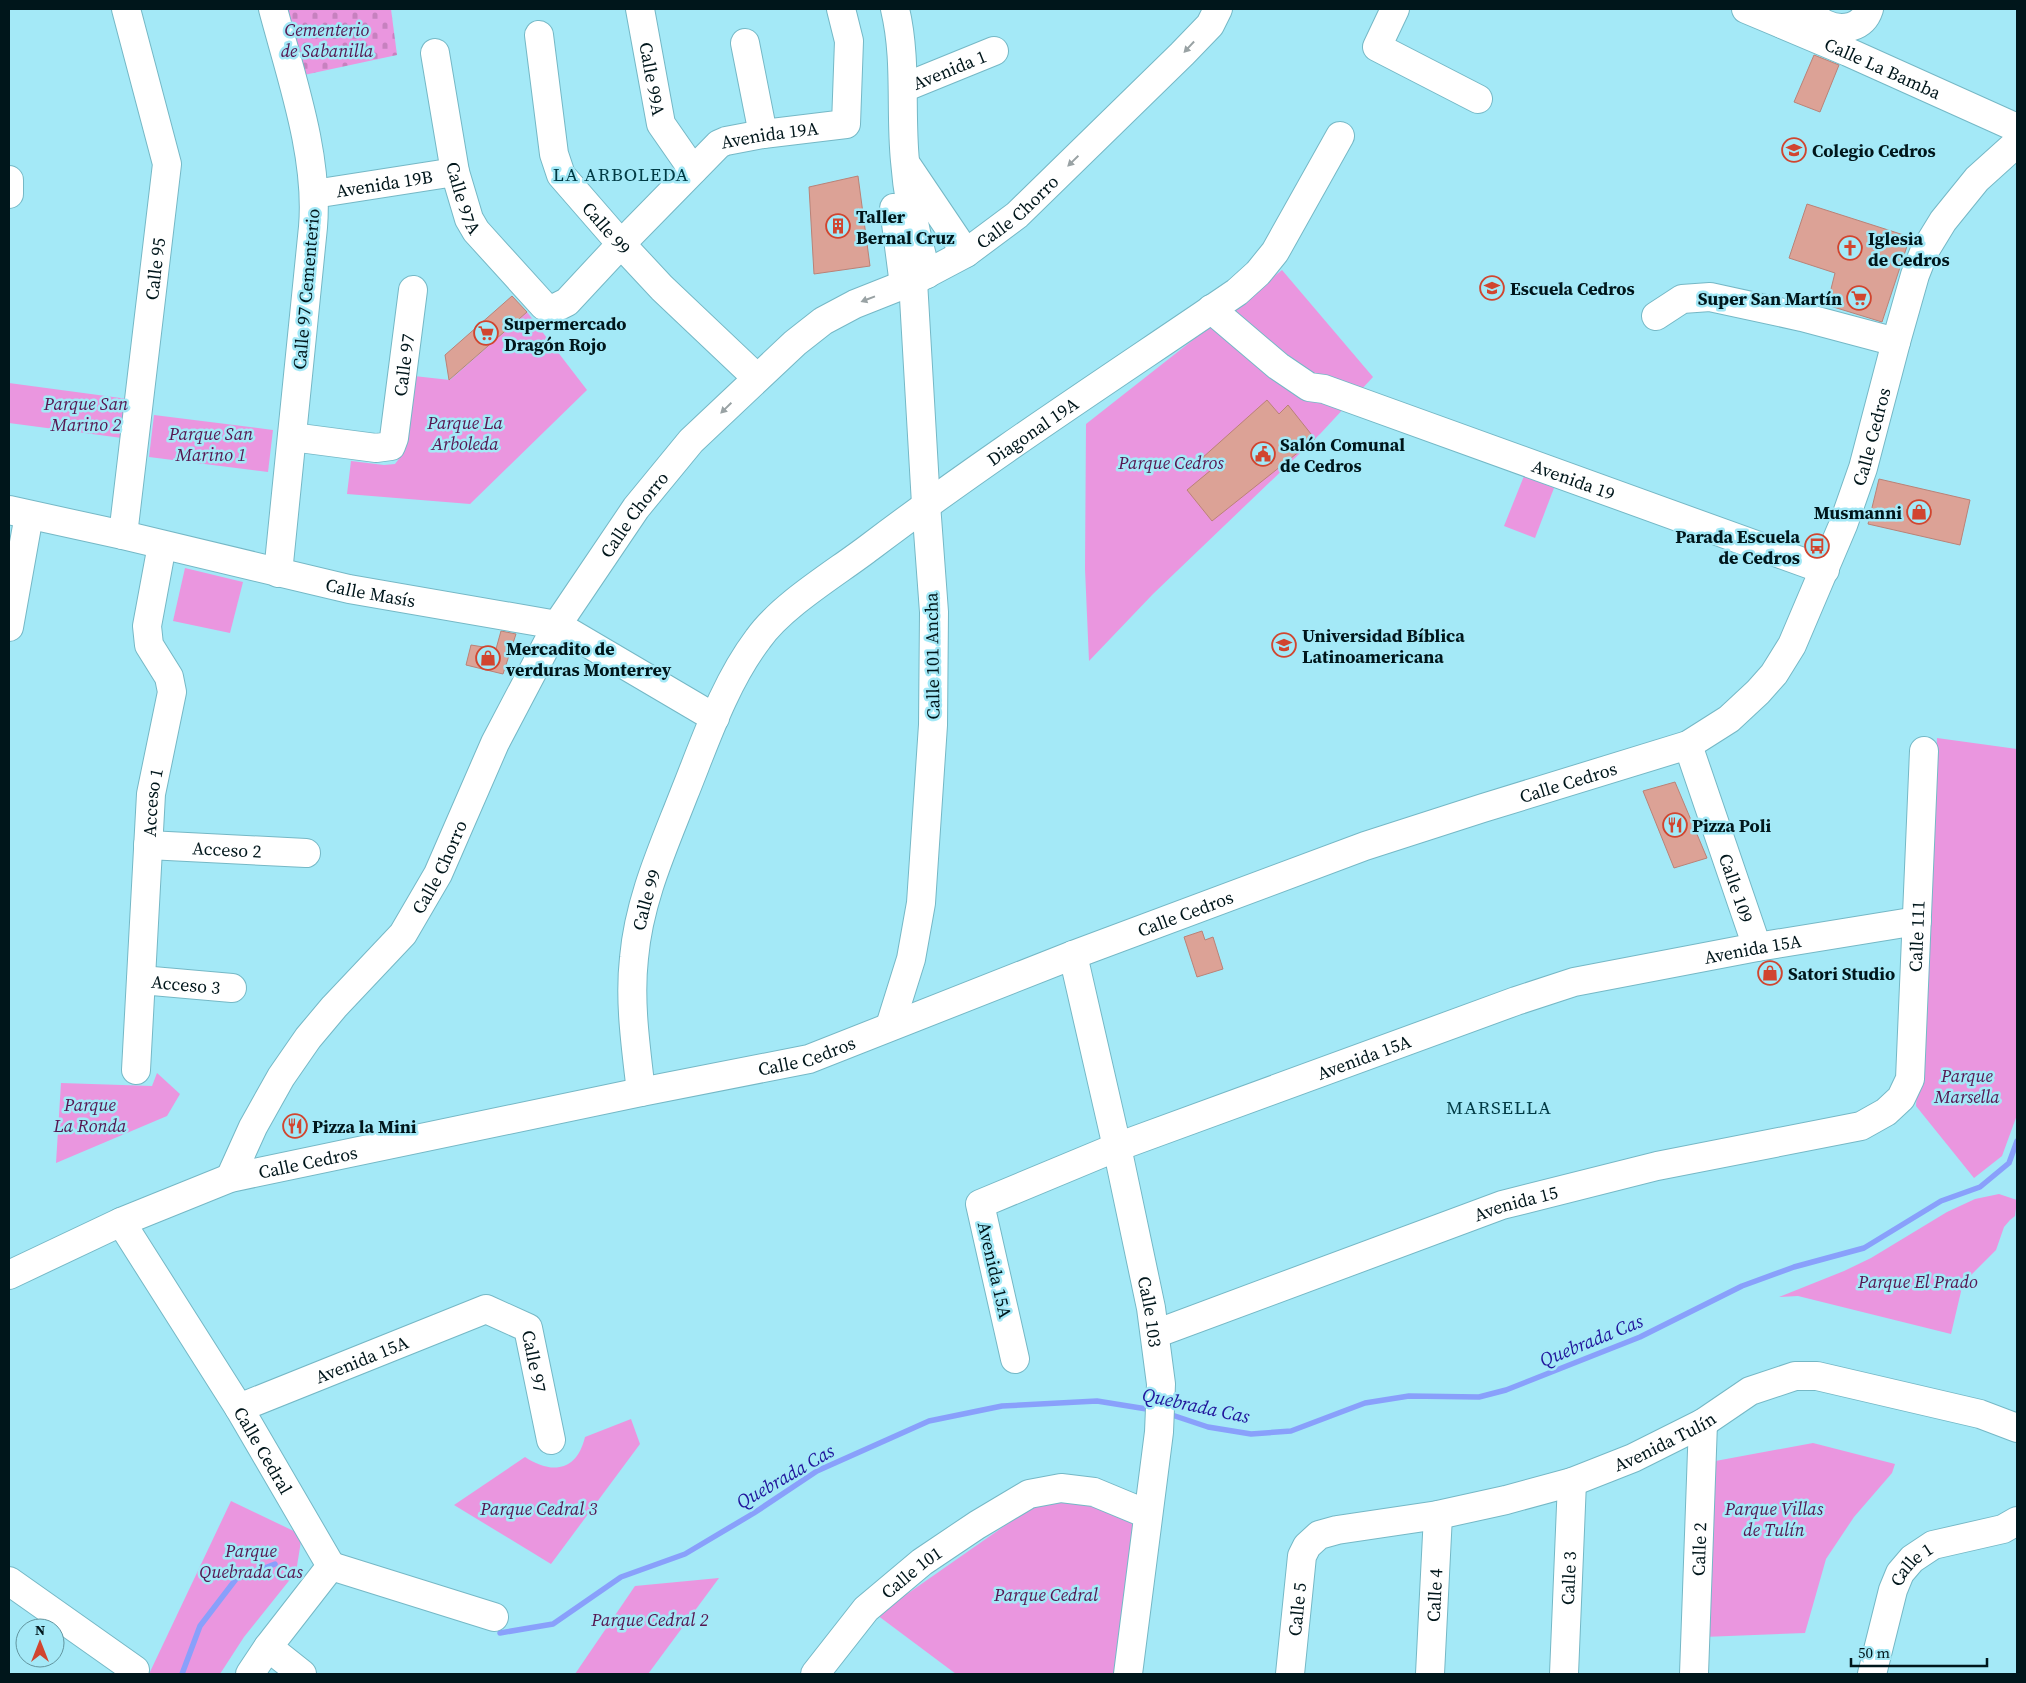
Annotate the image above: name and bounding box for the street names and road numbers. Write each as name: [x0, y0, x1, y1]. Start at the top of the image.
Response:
street label: Calle La Bamba: [1821, 31, 1946, 105]
street label: Calle 99A: [634, 40, 672, 118]
street label: Avenida 1: [909, 43, 990, 95]
street label: Avenida 19A: [719, 115, 820, 154]
street label: Calle 97A: [441, 160, 488, 239]
street label: Avenida 19B: [334, 163, 434, 203]
street label: Calle Chorro: [971, 169, 1064, 254]
street label: Calle 99: [577, 196, 637, 260]
street label: Calle 97 Cementerio: [287, 207, 325, 371]
street label: Calle 95: [138, 236, 171, 301]
street label: Calle 97: [387, 332, 420, 398]
street label: Calle Cedros: [1845, 385, 1896, 489]
street label: Diagonal 19A: [982, 391, 1083, 471]
street label: Avenida 19: [1529, 453, 1619, 506]
street label: Calle Chorro: [594, 466, 674, 562]
street label: Calle Masís: [323, 571, 418, 613]
street label: Calle 101 Ancha: [918, 591, 946, 720]
street label: Calle Cedros: [1516, 755, 1620, 809]
street label: Acceso 1: [136, 766, 169, 838]
street label: Calle Chorro: [405, 816, 473, 918]
street label: Acceso 2: [192, 835, 262, 863]
street label: Calle 109: [1713, 850, 1760, 926]
street label: Calle 99: [626, 866, 666, 933]
street label: Calle Cedros: [1134, 884, 1237, 942]
street label: Calle 111: [1902, 900, 1930, 973]
street label: Avenida 15A: [1702, 927, 1803, 969]
street label: Acceso 3: [150, 968, 221, 999]
street label: Avenida 15A: [1313, 1028, 1414, 1085]
street label: Calle Cedros: [756, 1029, 859, 1081]
street label: Calle Cedros: [256, 1139, 360, 1184]
street label: Avenida 15: [1470, 1179, 1560, 1227]
street label: Avenida 15A: [972, 1219, 1018, 1321]
street label: Calle 103: [1132, 1274, 1169, 1349]
street label: Calle 97: [516, 1328, 553, 1394]
street label: Avenida 15A: [311, 1329, 412, 1389]
street label: Calle Cedral: [228, 1402, 299, 1498]
street label: Avenida Tulín: [1610, 1405, 1721, 1477]
street label: Calle 2: [1685, 1522, 1712, 1576]
street label: Calle 1: [1884, 1536, 1938, 1590]
street label: Calle 101: [875, 1540, 946, 1604]
street label: Calle 3: [1554, 1551, 1582, 1605]
street label: Calle 4: [1420, 1568, 1448, 1623]
street label: Calle 5: [1281, 1581, 1312, 1637]

